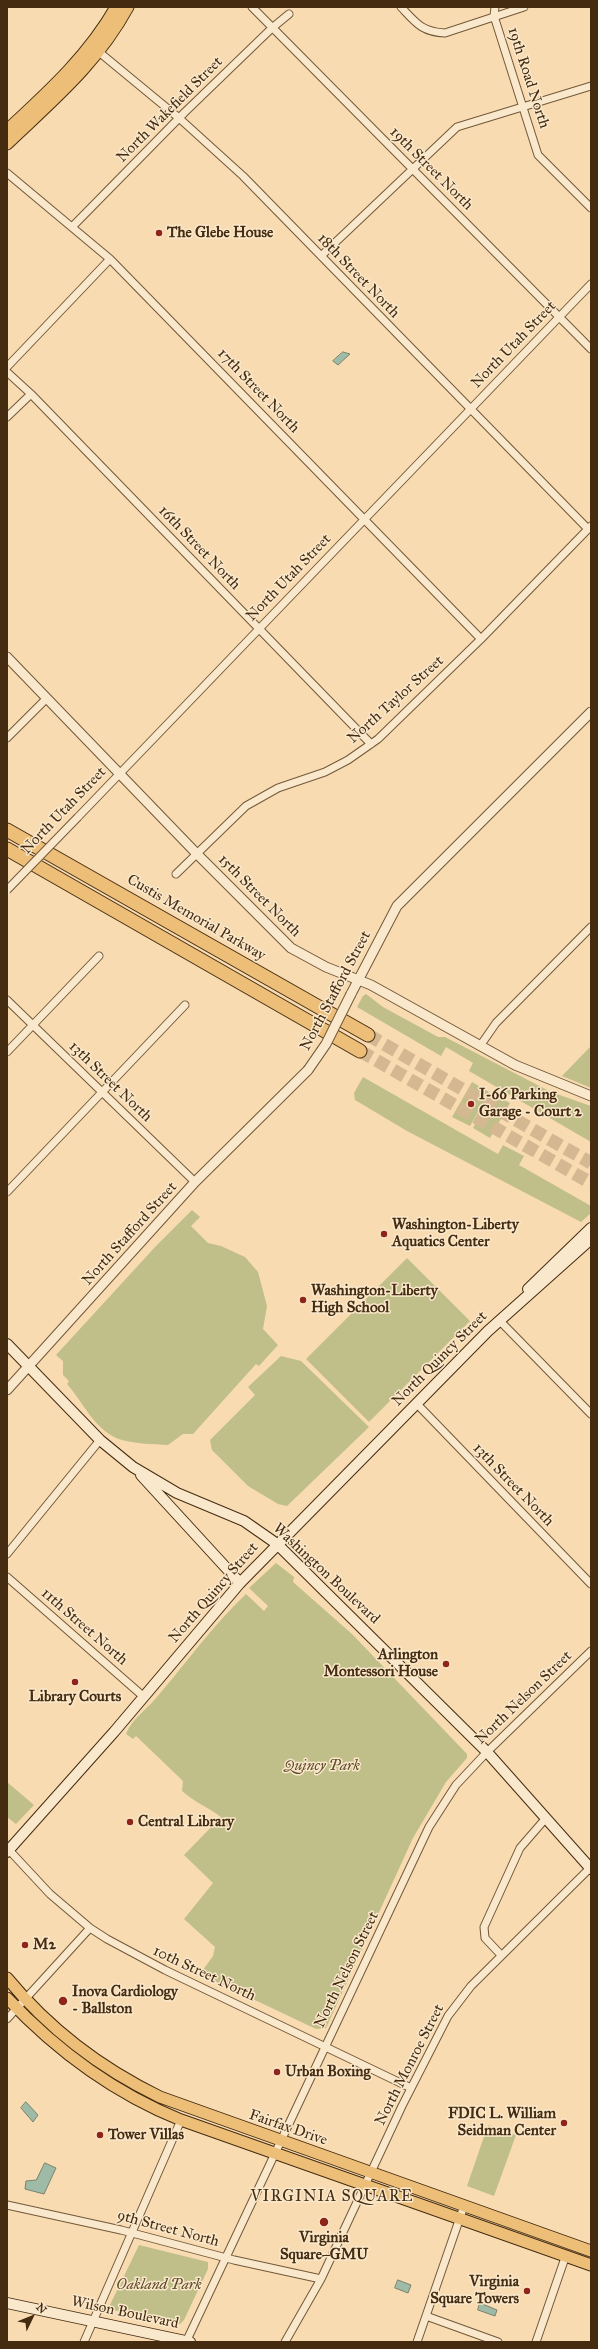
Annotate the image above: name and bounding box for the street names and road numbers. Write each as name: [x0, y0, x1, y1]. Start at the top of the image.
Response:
street label: 19th Road North: [503, 25, 553, 131]
street label: North Wakefield Street: [113, 53, 227, 167]
street label: 19th Street North: [386, 124, 476, 214]
street label: 18th Street North: [313, 230, 403, 322]
street label: North Utah Street: [468, 298, 560, 392]
street label: 17th Street North: [213, 345, 303, 437]
street label: 16th Street North: [154, 502, 244, 594]
street label: North Utah Street: [243, 531, 335, 625]
street label: North Taylor Street: [344, 652, 448, 748]
street label: North Utah Street: [18, 764, 110, 858]
street label: 15th Street North: [214, 851, 304, 941]
street label: Custis Memorial Parkway: [124, 871, 268, 965]
street label: North Stafford Street: [297, 928, 375, 1054]
street label: 13th Street North: [65, 1038, 155, 1126]
street label: North Stafford Street: [79, 1179, 181, 1289]
street label: North Quincy Street: [389, 1308, 491, 1410]
street label: 13th Street North: [469, 1440, 557, 1530]
street label: Washington Boulevard: [269, 1520, 383, 1628]
street label: North Quincy Street: [165, 1539, 263, 1647]
street label: 11th Street North: [37, 1585, 131, 1669]
street label: North Nelson Street: [472, 1647, 576, 1749]
street label: North Nelson Street: [311, 1909, 383, 2031]
street label: 10th Street North: [150, 1942, 258, 2006]
street label: North Monroe Street: [372, 2001, 448, 2129]
street label: Fairfax Drive: [247, 2106, 329, 2150]
street label: 9th Street North: [115, 2207, 221, 2251]
street label: Wilson Boulevard: [70, 2293, 180, 2333]

